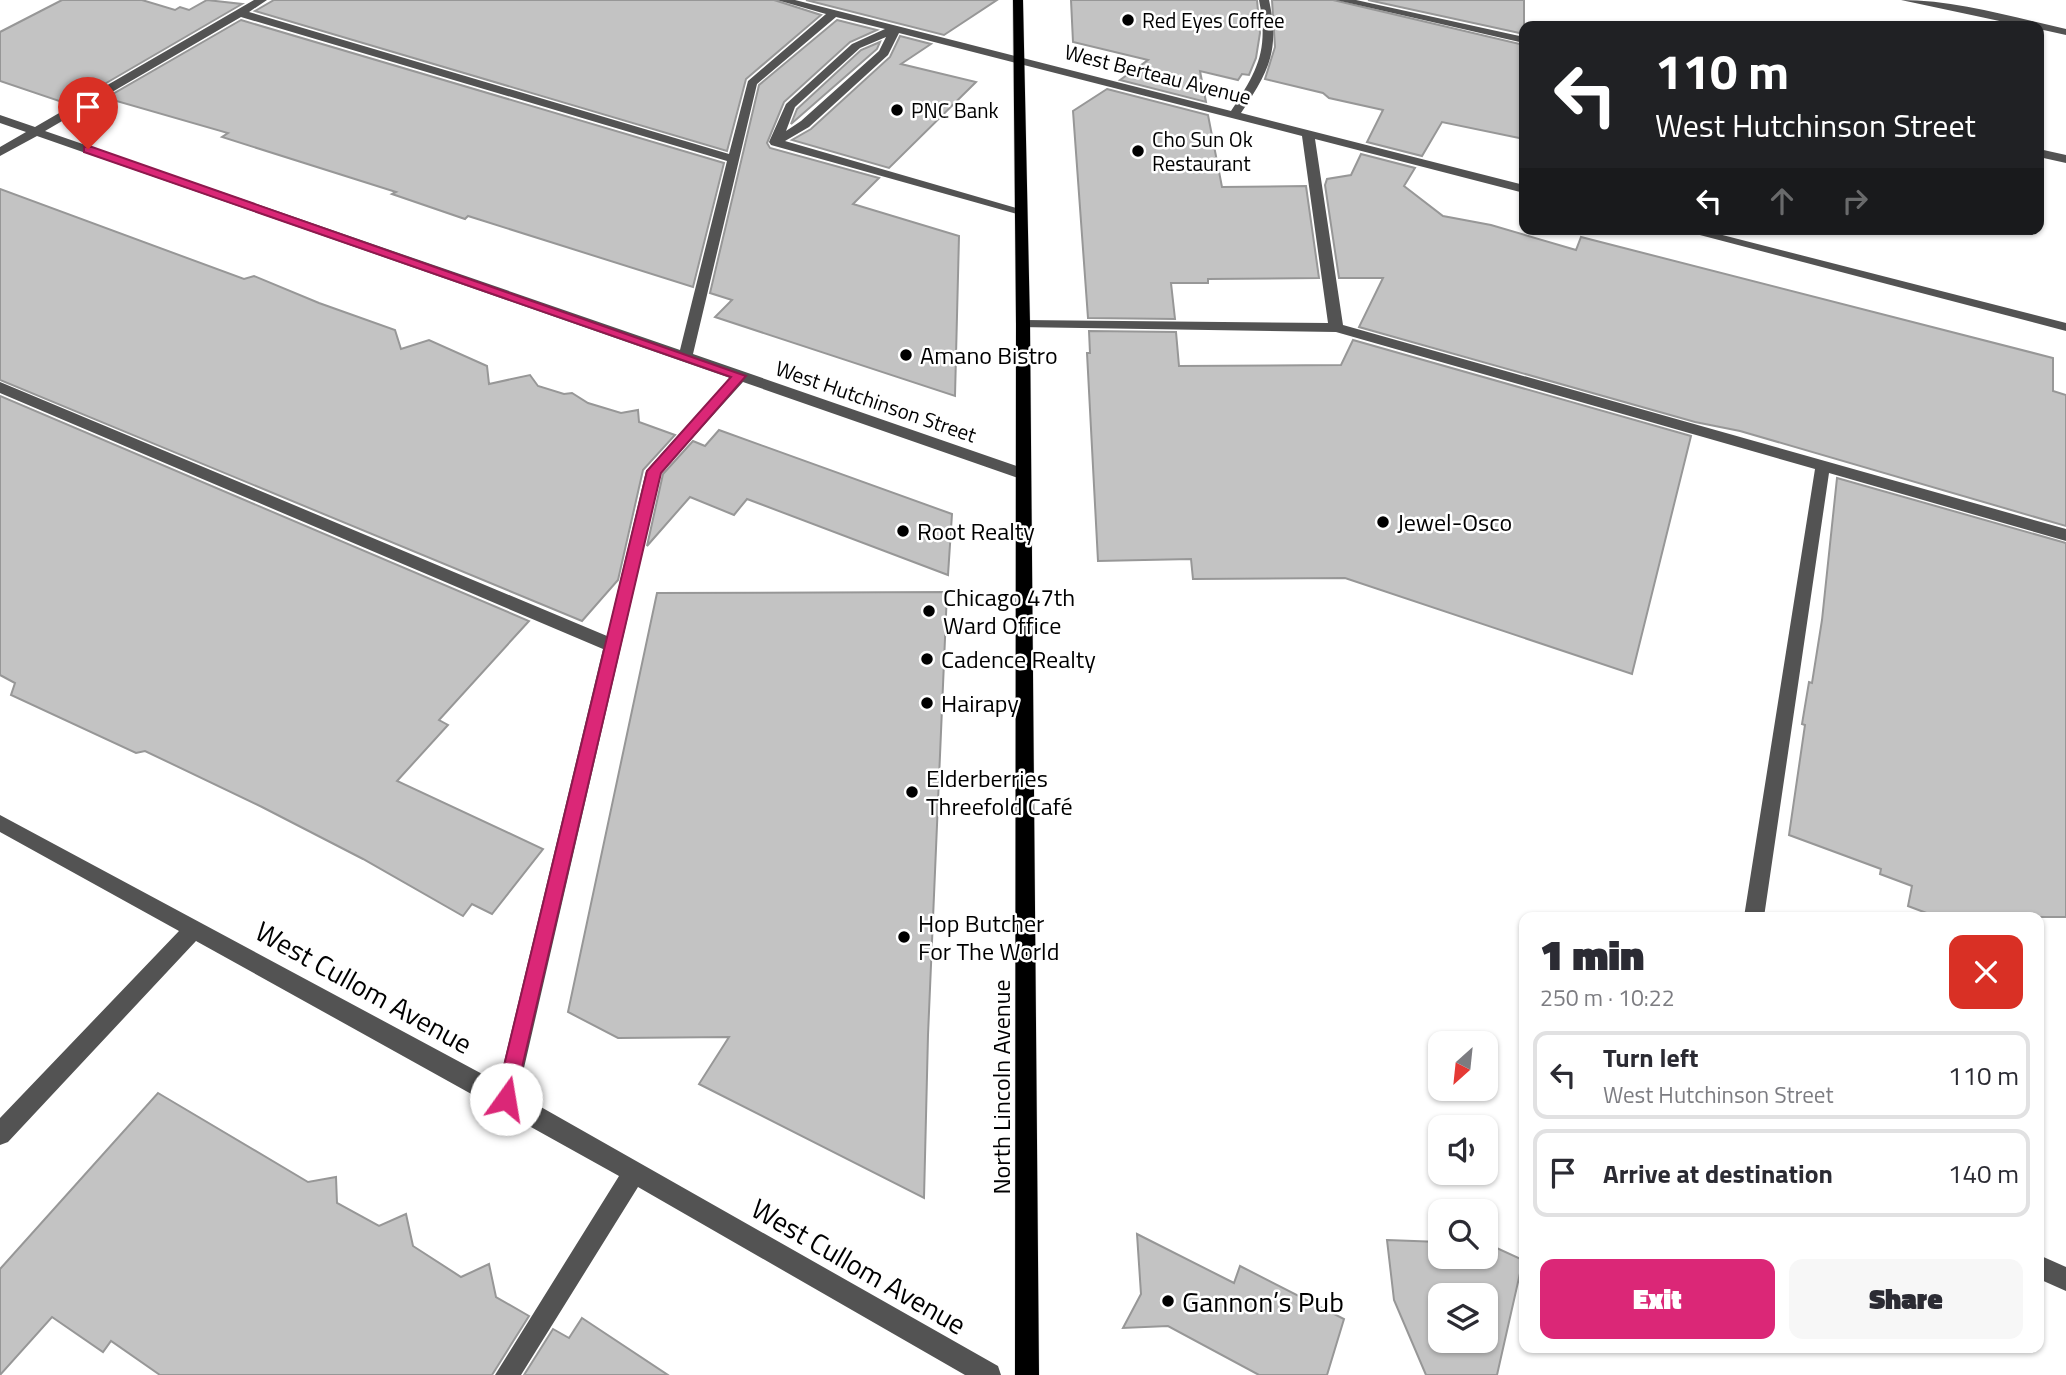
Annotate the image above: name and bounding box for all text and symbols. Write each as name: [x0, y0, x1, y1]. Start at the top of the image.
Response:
place label: Red Eyes Coffee: [1142, 4, 1285, 36]
marker: Red Eyes Coffee: [1120, 12, 1136, 28]
text: 110 m: [1655, 33, 1789, 108]
street label: West Berteau Avenue: [1061, 35, 1255, 113]
icon: left: [1540, 49, 1631, 140]
pin: [58, 77, 118, 149]
icon: arrive: [69, 88, 107, 126]
place label: PNC Bank: [911, 94, 999, 126]
text: West Hutchinson Street: [1655, 101, 1976, 149]
marker: PNC Bank: [889, 102, 905, 118]
place label: Cho Sun Ok Restaurant: [1152, 123, 1253, 179]
marker: Cho Sun Ok Restaurant: [1130, 143, 1146, 159]
icon: left: [1690, 182, 1728, 220]
icon: ahead: [1763, 182, 1801, 220]
icon: right: [1836, 182, 1874, 220]
place label: Amano Bistro: [920, 337, 1058, 373]
marker: Amano Bistro: [898, 347, 914, 363]
street label: West Hutchinson Street: [771, 352, 981, 451]
place label: Jewel-Osco: [1397, 504, 1512, 540]
place label: Root Realty: [917, 513, 1035, 549]
marker: Jewel-Osco: [1375, 514, 1391, 530]
marker: Root Realty: [895, 523, 911, 539]
place label: Chicago 47th Ward Office: [943, 579, 1075, 643]
marker: Chicago 47th Ward Office: [921, 603, 937, 619]
place label: Cadence Realty: [941, 641, 1096, 677]
marker: Cadence Realty: [919, 651, 935, 667]
place label: Hairapy: [941, 685, 1019, 721]
marker: Hairapy: [919, 695, 935, 711]
place label: Elderberries Threefold Café: [926, 760, 1073, 824]
marker: Elderberries Threefold Café: [904, 784, 920, 800]
place label: Hop Butcher For The World: [918, 905, 1059, 969]
street label: West Cullom Avenue: [248, 910, 480, 1064]
text: 1 min: [1540, 922, 1644, 986]
marker: Hop Butcher For The World: [896, 929, 912, 945]
button: close: [1949, 935, 2023, 1009]
street label: North Lincoln Avenue: [983, 979, 1019, 1195]
text: 250 m · 10:22: [1540, 980, 1675, 1015]
north arrow: [1428, 1031, 1498, 1101]
map controls: [1428, 1031, 1498, 1353]
text: Turn left: [1603, 1038, 1698, 1077]
icon: left: [1544, 1056, 1582, 1094]
text: 110 m: [1948, 1056, 2019, 1095]
position arrow: [469, 1062, 543, 1136]
text: West Hutchinson Street: [1603, 1077, 1833, 1112]
button: sound: [1428, 1115, 1498, 1185]
icon: arrive: [1544, 1154, 1582, 1192]
text: Arrive at destination: [1603, 1154, 1833, 1193]
text: 140 m: [1948, 1154, 2019, 1193]
street label: West Cullom Avenue: [743, 1187, 975, 1345]
button: search: [1428, 1199, 1498, 1269]
button: Exit: [1540, 1259, 1775, 1339]
button: Share: [1789, 1259, 2023, 1339]
place label: Gannon’s Pub: [1182, 1280, 1344, 1323]
button: layers: [1428, 1283, 1498, 1353]
marker: Gannon’s Pub: [1160, 1293, 1176, 1309]

